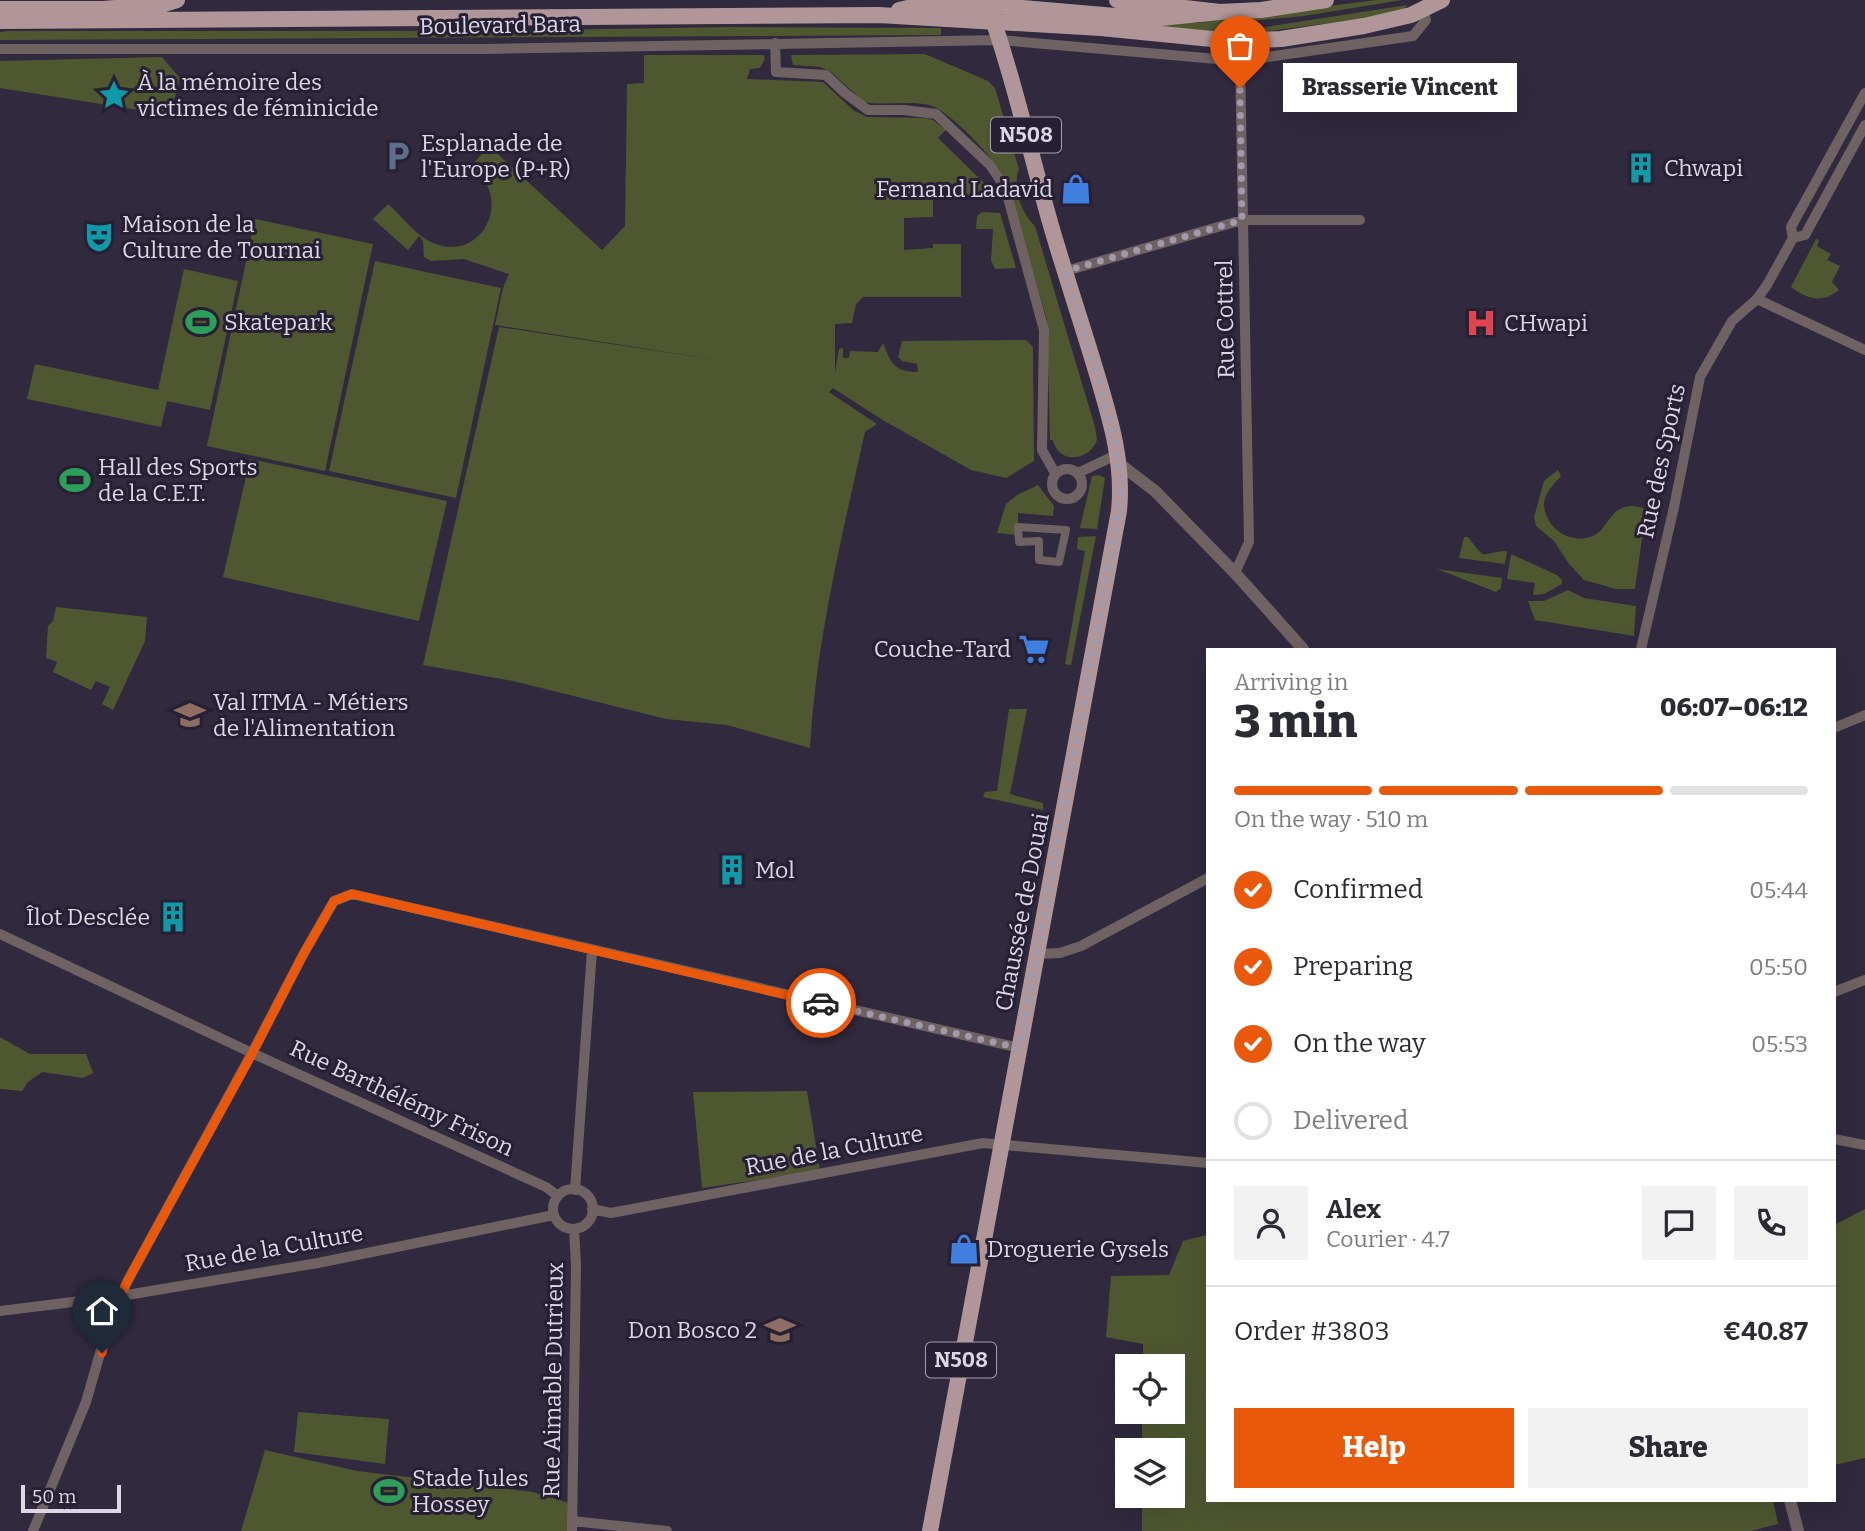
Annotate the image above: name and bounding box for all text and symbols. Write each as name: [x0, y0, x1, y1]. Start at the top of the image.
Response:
street label: Boulevard Bara: [419, 10, 582, 40]
pin: [1210, 16, 1270, 88]
icon: bag: [1221, 27, 1259, 65]
callout: Brasserie Vincent: [1282, 64, 1516, 112]
place label: À la mémoire des victimes de féminicide: [136, 68, 379, 122]
text: Brasserie Vincent: [1302, 73, 1498, 101]
place icon: À la mémoire des victimes de féminicide: [97, 78, 131, 112]
road number: N508: [991, 118, 1061, 152]
place label: Esplanade de l'Europe (P+R): [421, 129, 571, 183]
parking icon: Esplanade de l'Europe (P+R): [381, 139, 415, 173]
building icon: Chwapi: [1624, 151, 1658, 185]
place label: Chwapi: [1664, 154, 1743, 182]
shop icon: Fernand Ladavid: [1059, 172, 1093, 206]
place label: Fernand Ladavid: [876, 175, 1053, 203]
place label: Maison de la Culture de Tournai: [122, 210, 321, 264]
theatre icon: Maison de la Culture de Tournai: [82, 220, 116, 254]
street label: Rue Cottrel: [1210, 259, 1240, 379]
sports icon: Skatepark: [184, 305, 218, 339]
hospital icon: CHwapi: [1464, 306, 1498, 340]
place label: Skatepark: [224, 308, 332, 336]
place label: CHwapi: [1504, 309, 1588, 337]
street label: Rue des Sports: [1631, 381, 1691, 541]
place label: Hall des Sports de la C.E.T.: [98, 453, 257, 507]
sports icon: Hall des Sports de la C.E.T.: [58, 463, 92, 497]
supermarket icon: Couche-Tard: [1017, 632, 1051, 666]
place label: Couche-Tard: [874, 635, 1011, 663]
text: Arriving in: [1234, 668, 1348, 696]
place label: Val ITMA - Métiers de l'Alimentation: [213, 688, 409, 742]
text: 06:07–06:12: [1660, 692, 1808, 723]
text: 3 min: [1234, 694, 1357, 749]
school or university icon: Val ITMA - Métiers de l'Alimentation: [173, 698, 207, 732]
text: On the way · 510 m: [1234, 805, 1428, 833]
street label: Chaussée de Douai: [989, 810, 1055, 1013]
building icon: Mol: [715, 853, 749, 887]
place label: Mol: [755, 856, 795, 884]
icon: check: [1234, 871, 1272, 909]
text: Confirmed: [1293, 874, 1423, 905]
text: 05:44: [1749, 876, 1808, 904]
building icon: Îlot Desclée: [156, 900, 190, 934]
place label: Îlot Desclée: [26, 903, 150, 931]
icon: check: [1234, 948, 1272, 986]
text: Preparing: [1293, 951, 1413, 982]
text: 05:50: [1749, 953, 1808, 981]
courier: [786, 968, 856, 1038]
icon: car: [802, 984, 840, 1022]
icon: check: [1234, 1025, 1272, 1063]
text: On the way: [1293, 1028, 1426, 1059]
text: 05:53: [1751, 1030, 1808, 1058]
street label: Rue Barthélémy Frison: [286, 1034, 519, 1162]
text: Delivered: [1293, 1105, 1408, 1136]
street label: Rue de la Culture: [743, 1119, 925, 1181]
button: person: [1234, 1186, 1308, 1260]
button: chat: [1642, 1186, 1716, 1260]
button: phone: [1734, 1186, 1808, 1260]
text: Alex: [1326, 1194, 1381, 1225]
street label: Rue de la Culture: [183, 1219, 365, 1277]
text: Courier · 4.7: [1326, 1225, 1450, 1253]
shop icon: Droguerie Gysels: [947, 1232, 981, 1266]
place label: Droguerie Gysels: [987, 1235, 1169, 1263]
street label: Rue Aimable Dutrieux: [537, 1262, 569, 1498]
pin: [72, 1281, 132, 1353]
icon: home: [83, 1292, 121, 1330]
school or university icon: Don Bosco 2: [763, 1313, 797, 1347]
place label: Don Bosco 2: [628, 1316, 757, 1344]
text: Order #3803: [1234, 1316, 1389, 1347]
text: €40.87: [1723, 1316, 1808, 1347]
road number: N508: [926, 1342, 996, 1378]
map controls: [1115, 1354, 1185, 1508]
button: locate: [1115, 1354, 1185, 1424]
button: Help: [1234, 1408, 1514, 1488]
button: Share: [1528, 1408, 1808, 1488]
button: layers: [1115, 1438, 1185, 1508]
place label: Stade Jules Hossey: [412, 1464, 529, 1518]
sports icon: Stade Jules Hossey: [372, 1474, 406, 1508]
scale bar: [21, 1482, 121, 1514]
text: 50 m: [32, 1485, 76, 1508]

